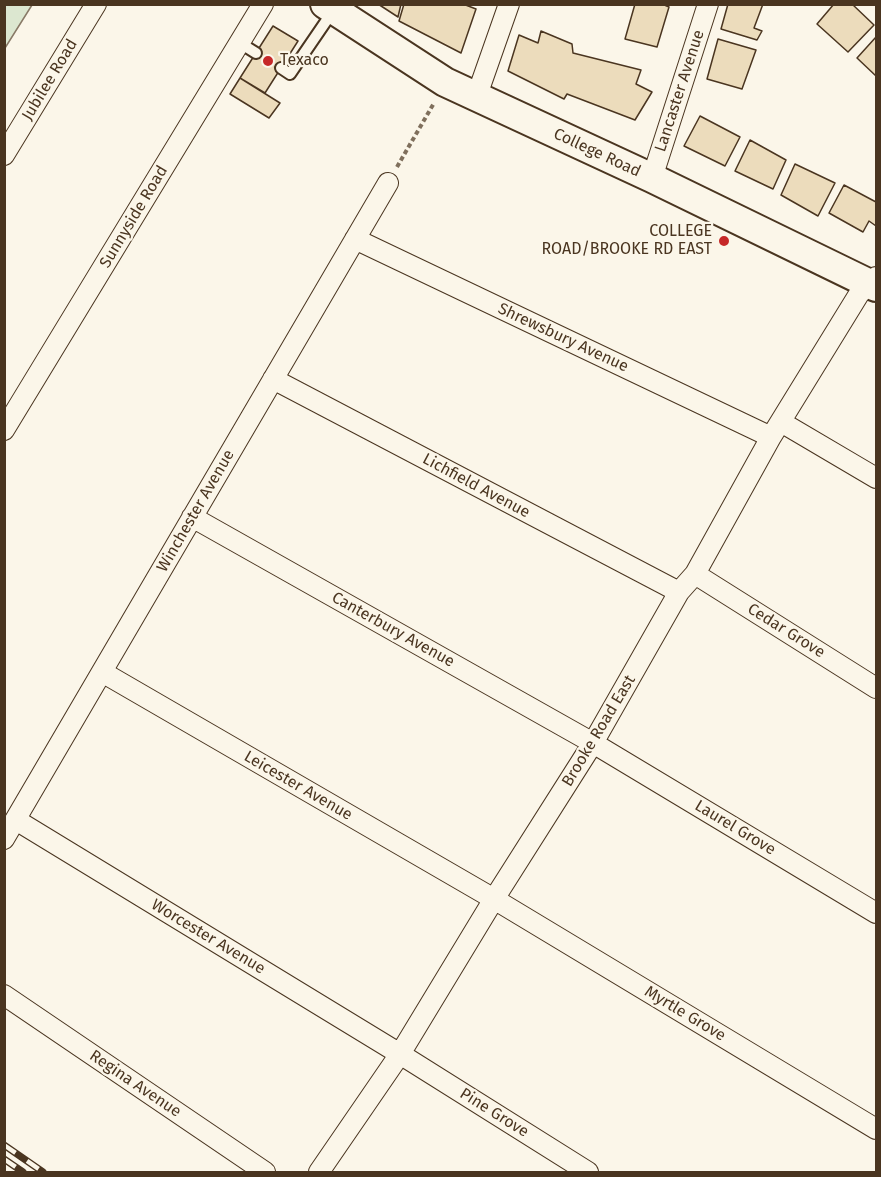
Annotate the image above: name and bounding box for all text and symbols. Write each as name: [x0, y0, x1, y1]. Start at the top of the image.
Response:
street label: Lancaster Avenue: [651, 28, 709, 154]
street label: Jubilee Road: [18, 36, 82, 124]
place label: Texaco: [280, 51, 329, 71]
marker: Texaco: [261, 54, 275, 68]
street label: College Road: [550, 124, 644, 182]
street label: Sunnyside Road: [96, 162, 172, 272]
place label: COLLEGE ROAD/BROOKE RD EAST: [542, 222, 712, 260]
marker: COLLEGE ROAD/BROOKE RD EAST: [717, 234, 731, 248]
street label: Shrewsbury Avenue: [495, 299, 631, 377]
street label: Winchester Avenue: [153, 446, 239, 576]
street label: Lichfield Avenue: [419, 450, 533, 522]
street label: Canterbury Avenue: [328, 588, 458, 672]
street label: Cedar Grove: [744, 600, 828, 662]
street label: Brooke Road East: [558, 672, 640, 790]
street label: Leicester Avenue: [240, 747, 356, 825]
street label: Laurel Grove: [691, 796, 779, 860]
street label: Worcester Avenue: [148, 895, 268, 979]
street label: Myrtle Grove: [641, 982, 729, 1046]
street label: Regina Avenue: [86, 1046, 184, 1122]
street label: Pine Grove: [456, 1084, 532, 1142]

